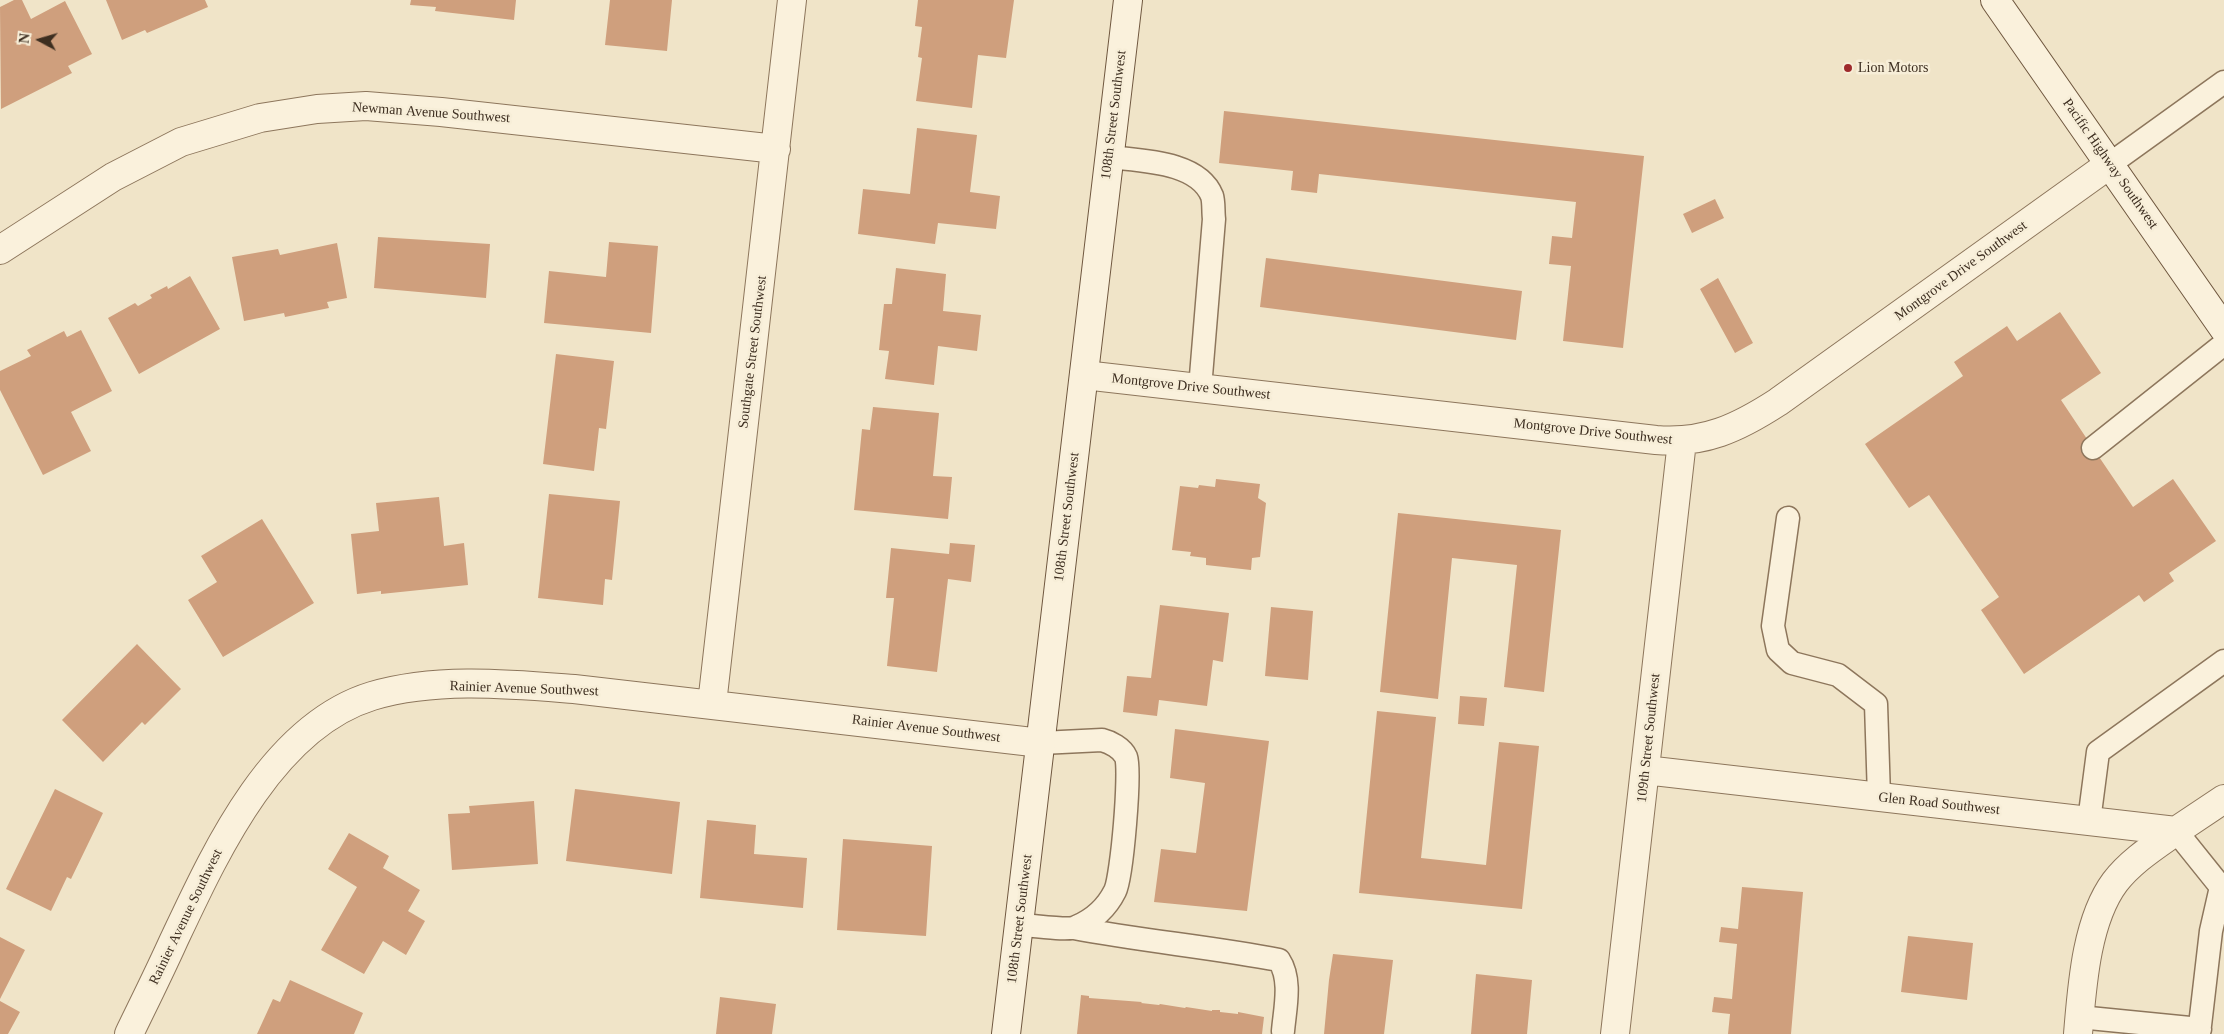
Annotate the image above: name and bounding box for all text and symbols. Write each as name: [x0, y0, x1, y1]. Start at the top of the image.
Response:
north arrow: [15, 15, 65, 65]
text: N: [17, 33, 33, 44]
street label: 108th Street Southwest: [1098, 50, 1130, 180]
place label: Lion Motors: [1858, 60, 1928, 76]
marker: Lion Motors: [1842, 62, 1854, 74]
street label: Pacific Highway Southwest: [2059, 95, 2161, 233]
street label: Newman Avenue Southwest: [351, 99, 511, 127]
street label: Montgrove Drive Southwest: [1892, 217, 2030, 325]
street label: Southgate Street Southwest: [735, 275, 771, 429]
street label: Montgrove Drive Southwest: [1111, 370, 1271, 404]
street label: Montgrove Drive Southwest: [1513, 415, 1673, 449]
street label: 108th Street Southwest: [1051, 452, 1083, 582]
street label: 109th Street Southwest: [1634, 673, 1664, 803]
street label: Rainier Avenue Southwest: [449, 678, 599, 700]
street label: Rainier Avenue Southwest: [851, 712, 1001, 746]
street label: Glen Road Southwest: [1877, 789, 2001, 819]
street label: Rainier Avenue Southwest: [146, 846, 226, 988]
street label: 108th Street Southwest: [1004, 854, 1036, 984]

